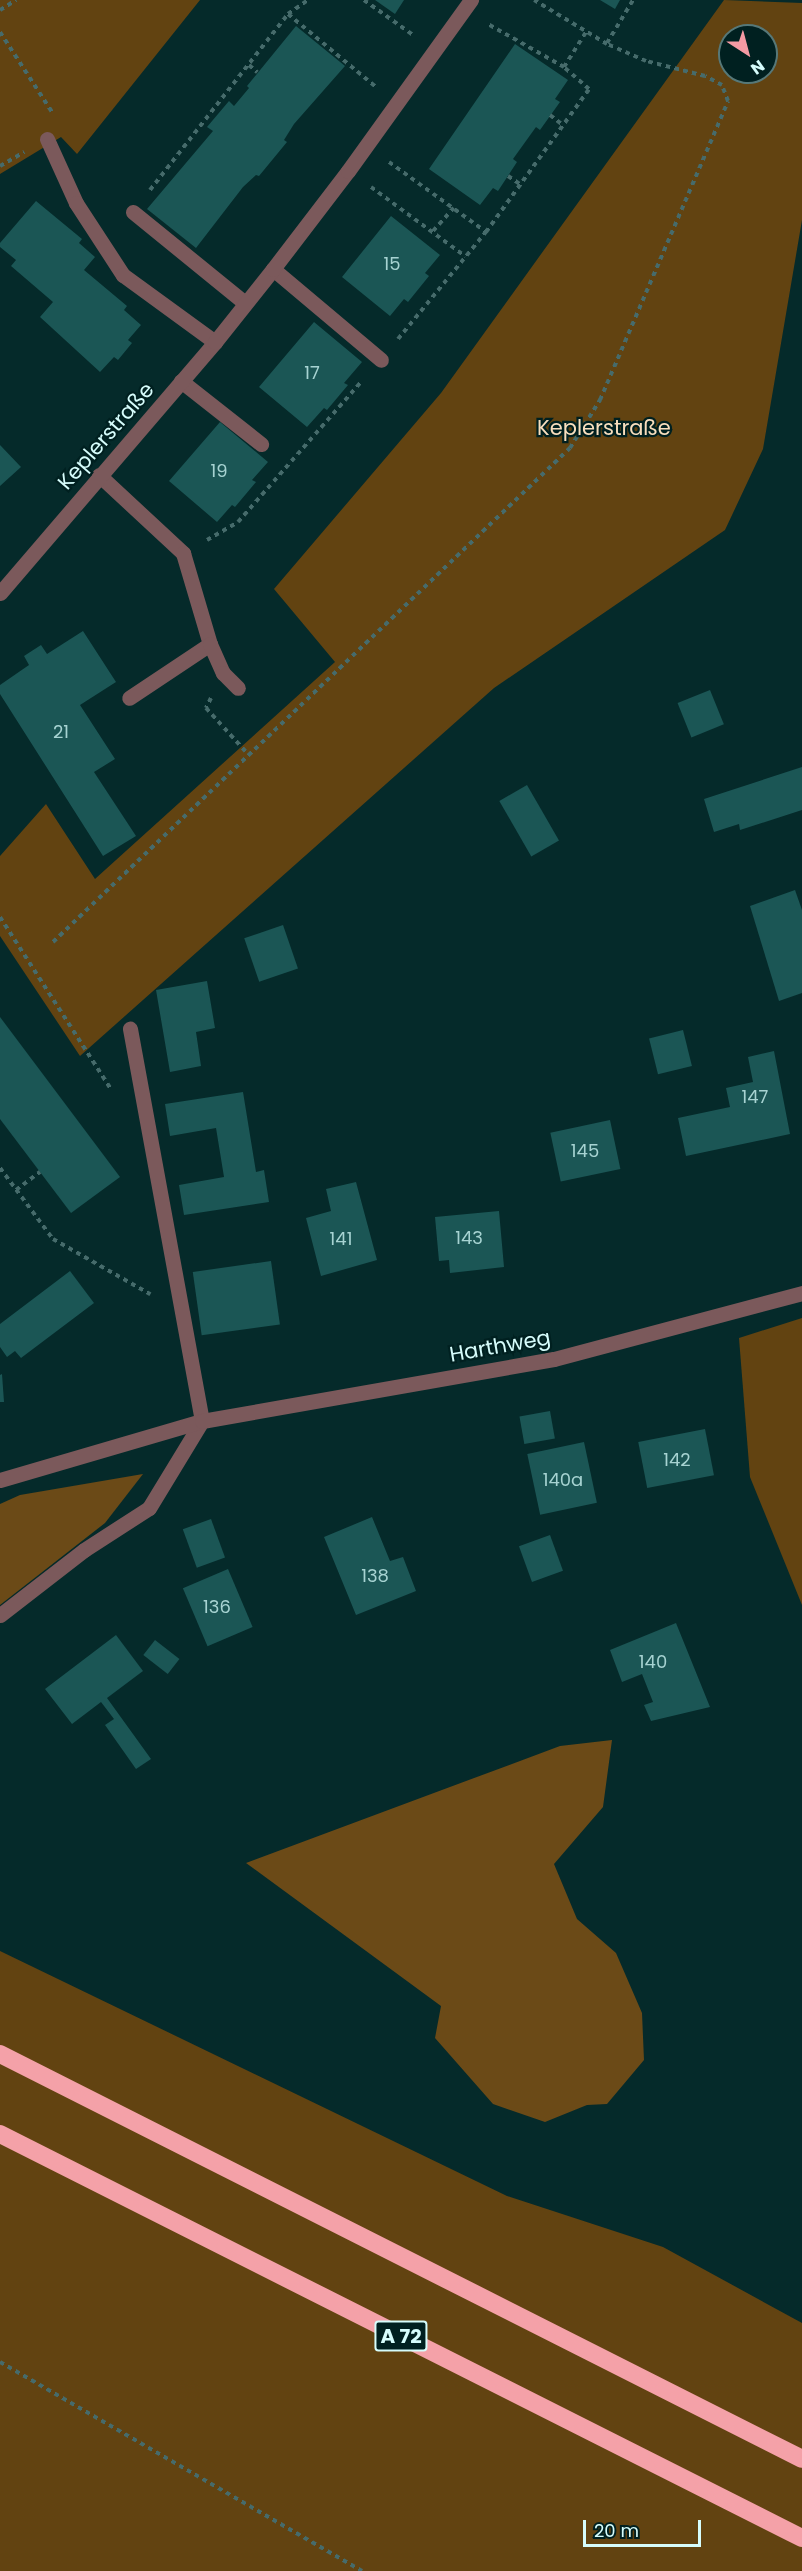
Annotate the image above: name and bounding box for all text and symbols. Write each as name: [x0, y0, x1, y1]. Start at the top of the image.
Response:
north arrow: [718, 24, 778, 84]
text: N: [746, 55, 769, 80]
house number: 15: [383, 253, 401, 275]
house number: 17: [304, 362, 320, 384]
street label: Keplerstraße: [53, 377, 159, 495]
park label: Keplerstraße: [537, 415, 671, 441]
house number: 19: [210, 460, 228, 482]
house number: 21: [53, 721, 69, 743]
house number: 147: [742, 1086, 768, 1108]
house number: 145: [571, 1140, 599, 1162]
house number: 143: [455, 1227, 483, 1249]
house number: 141: [330, 1228, 352, 1250]
street label: Harthweg: [448, 1325, 552, 1367]
house number: 142: [663, 1449, 691, 1471]
house number: 140a: [543, 1469, 583, 1491]
house number: 138: [361, 1565, 389, 1587]
house number: 136: [203, 1596, 231, 1618]
house number: 140: [639, 1651, 667, 1673]
road number: A 72: [374, 2319, 428, 2353]
scale bar: [586, 2508, 704, 2546]
text: 20 m: [594, 2518, 639, 2543]

